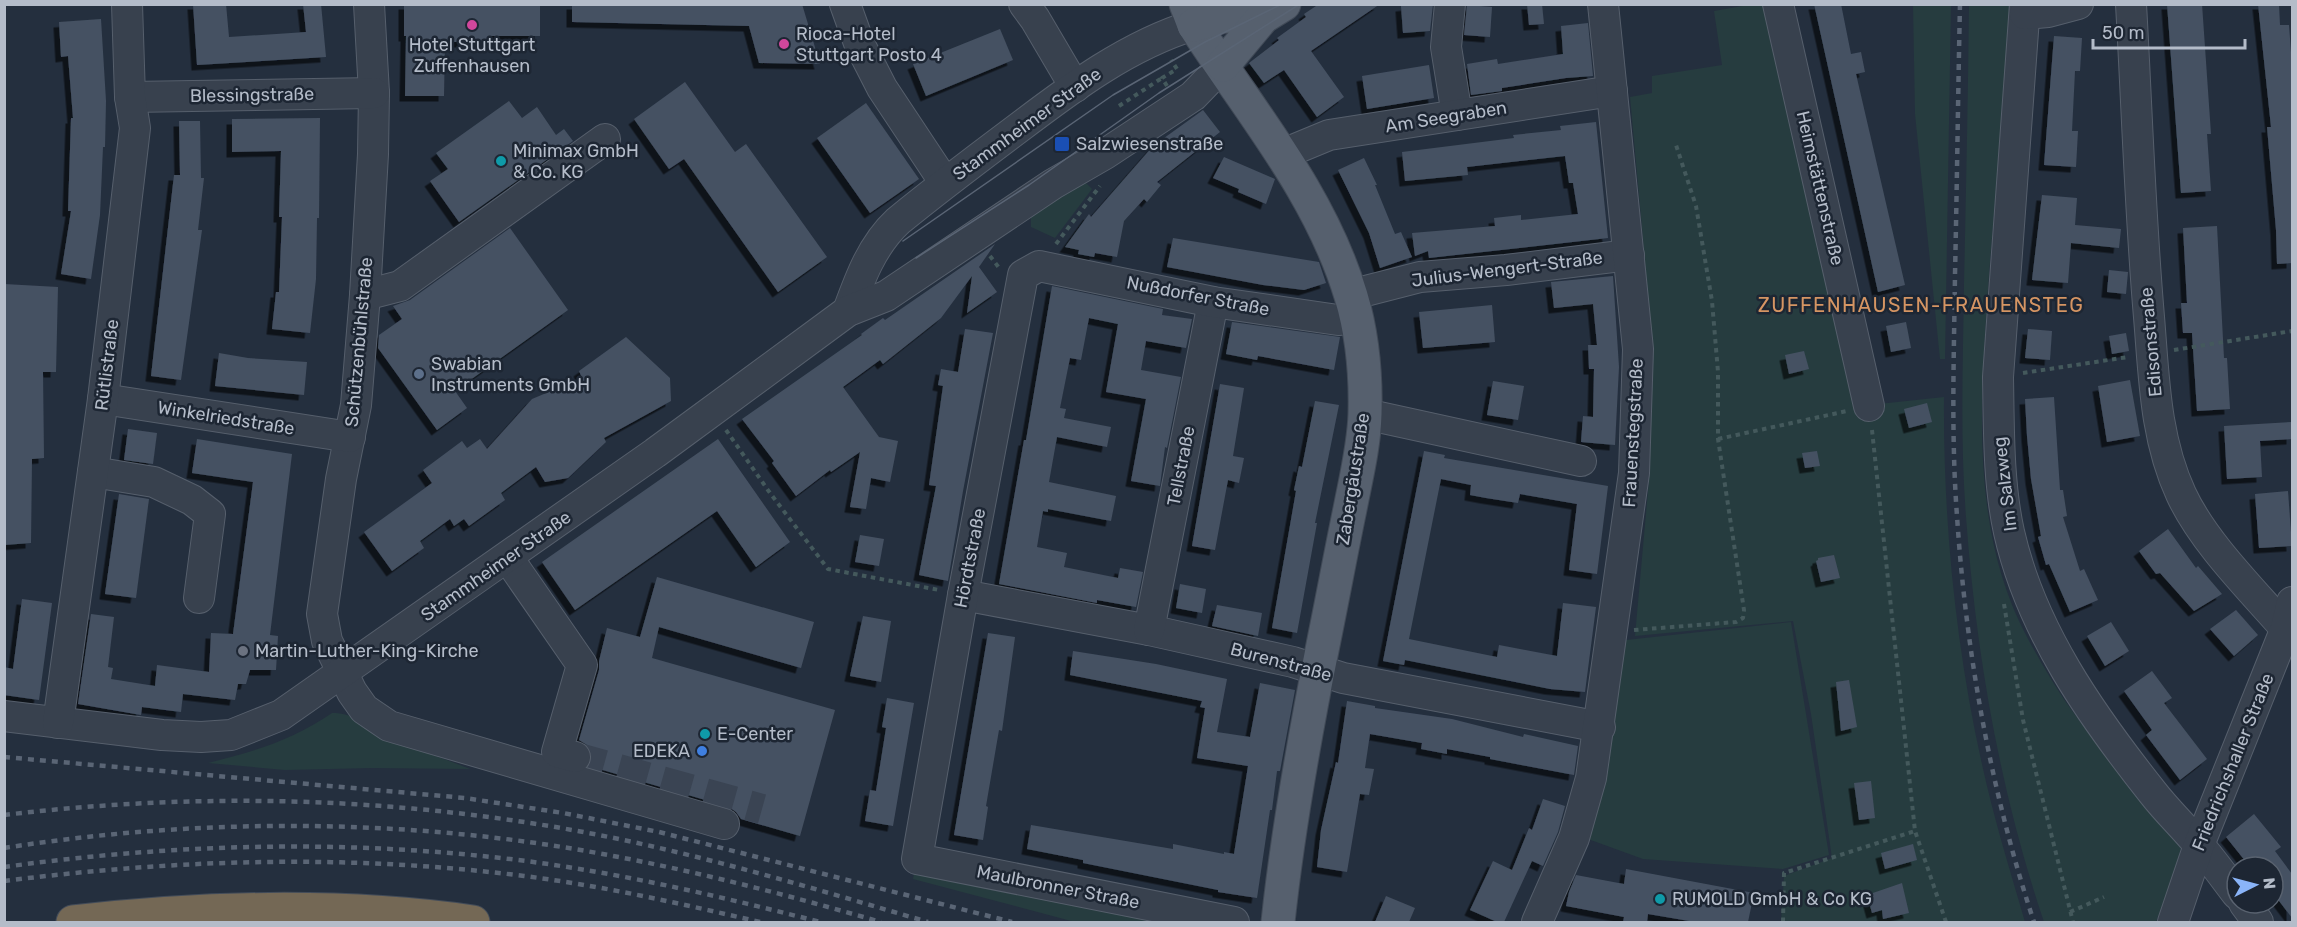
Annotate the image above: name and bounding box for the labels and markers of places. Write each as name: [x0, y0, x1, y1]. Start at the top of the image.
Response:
marker: Hotel Stuttgart Zuffenhausen: [465, 18, 479, 32]
place label: Rioca-Hotel Stuttgart Posto 4: [796, 23, 942, 66]
place label: Hotel Stuttgart Zuffenhausen: [409, 34, 535, 77]
marker: Rioca-Hotel Stuttgart Posto 4: [777, 37, 791, 51]
place label: Salzwiesenstraße: [1076, 133, 1223, 155]
marker: Salzwiesenstraße: [1053, 135, 1071, 153]
place label: Minimax GmbH & Co. KG: [513, 140, 639, 183]
marker: Minimax GmbH & Co. KG: [494, 154, 508, 168]
place label: Swabian Instruments GmbH: [431, 353, 590, 396]
marker: Swabian Instruments GmbH: [412, 367, 426, 381]
place label: Martin-Luther-King-Kirche: [255, 640, 479, 662]
marker: Martin-Luther-King-Kirche: [236, 644, 250, 658]
place label: E-Center: [717, 723, 793, 745]
marker: E-Center: [698, 727, 712, 741]
place label: EDEKA: [633, 740, 690, 762]
marker: EDEKA: [695, 744, 709, 758]
place label: RUMOLD GmbH & Co KG: [1672, 888, 1872, 910]
marker: RUMOLD GmbH & Co KG: [1653, 892, 1667, 906]

